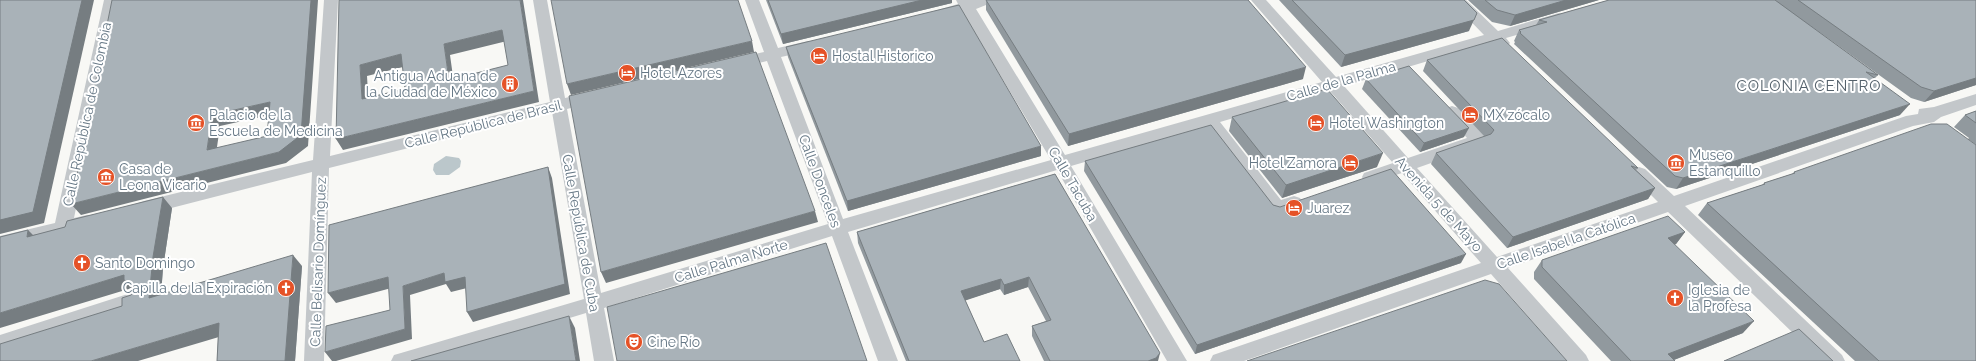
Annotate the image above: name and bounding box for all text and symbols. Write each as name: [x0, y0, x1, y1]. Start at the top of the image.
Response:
street label: Calle República de Colombia: [60, 20, 114, 208]
hotel icon: Hostal Historico: [809, 46, 829, 66]
place label: Hostal Historico: [832, 48, 934, 64]
street label: Calle de la Palma: [1285, 58, 1397, 104]
hotel icon: Hotel Azores: [617, 63, 637, 83]
place label: Hotel Azores: [640, 65, 722, 81]
place label: Antigua Aduana de la Ciudad de México: [366, 68, 497, 100]
building icon: Antigua Aduana de la Ciudad de México: [500, 74, 520, 94]
district label: COLONIA CENTRO: [1736, 77, 1882, 95]
street label: Calle República de Brasil: [403, 97, 563, 151]
hotel icon: MX zócalo: [1460, 105, 1480, 125]
place label: Palacio de la Escuela de Medicina: [209, 107, 343, 139]
place label: MX zócalo: [1483, 107, 1550, 123]
museum icon: Palacio de la Escuela de Medicina: [186, 113, 206, 133]
hotel icon: Hotel Washington: [1306, 113, 1326, 133]
place label: Hotel Washington: [1329, 115, 1444, 131]
street label: Calle Donceles: [796, 132, 844, 230]
street label: Calle Tacuba: [1045, 144, 1101, 224]
place label: Museo Estanquillo: [1689, 147, 1761, 179]
street label: Calle República de Cuba: [559, 153, 603, 313]
hotel icon: Hotel Zamora: [1340, 153, 1360, 173]
street label: Avenida 5 de Mayo: [1392, 153, 1486, 255]
museum icon: Museo Estanquillo: [1666, 153, 1686, 173]
place label: Hotel Zamora: [1249, 155, 1337, 171]
place label: Casa de Leona Vicario: [119, 161, 207, 193]
museum icon: Casa de Leona Vicario: [96, 167, 116, 187]
street label: Calle Belisario Domínguez: [307, 177, 329, 347]
hotel icon: Juarez: [1284, 198, 1304, 218]
place label: Juarez: [1307, 200, 1349, 216]
street label: Calle Isabel la Católica: [1495, 210, 1637, 272]
street label: Calle Palma Norte: [672, 236, 790, 286]
church icon: Santo Domingo: [72, 253, 92, 273]
place label: Santo Domingo: [95, 255, 195, 271]
church icon: Capilla de la Expiración: [276, 278, 296, 298]
place label: Capilla de la Expiración: [123, 280, 273, 296]
place label: Iglesia de la Profesa: [1688, 282, 1752, 314]
church icon: Iglesia de la Profesa: [1665, 288, 1685, 308]
theatre icon: Cine Río: [624, 332, 644, 352]
place label: Cine Río: [647, 334, 700, 350]

